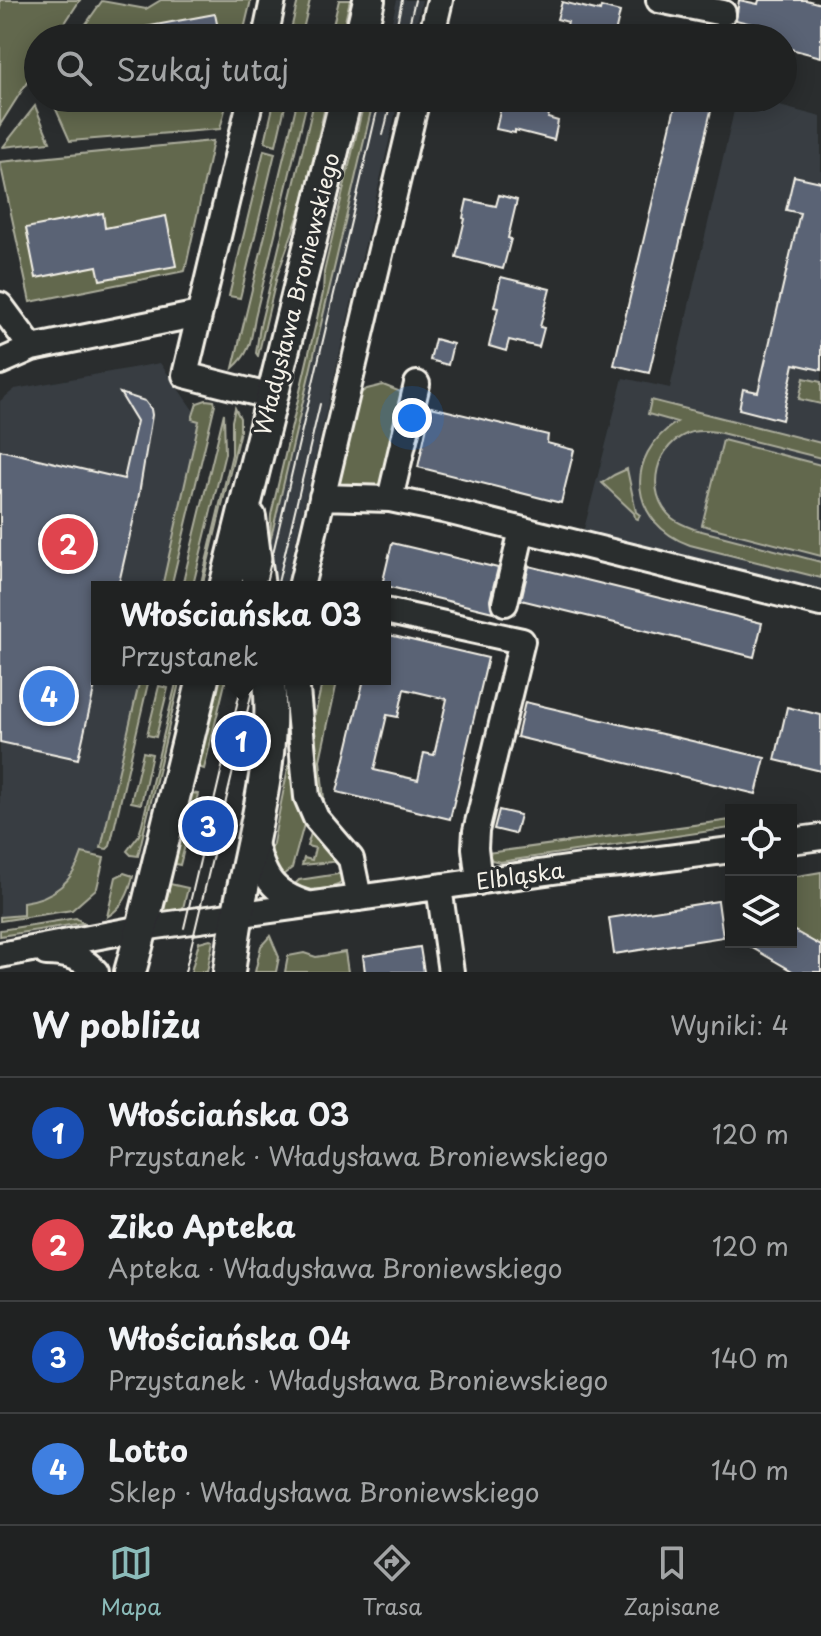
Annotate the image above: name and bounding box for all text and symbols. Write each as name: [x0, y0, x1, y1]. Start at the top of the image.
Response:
search box: [24, 24, 797, 112]
icon: search: [52, 46, 96, 90]
text: Szukaj tutaj: [116, 46, 289, 91]
street label: Władysława Broniewskiego: [244, 149, 347, 438]
your location: [392, 398, 432, 438]
pin: 2: [42, 514, 94, 574]
popup: [91, 581, 391, 685]
text: Włościańska 03: [120, 591, 362, 636]
text: Przystanek: [120, 636, 258, 675]
pin: 4: [23, 666, 75, 726]
pin: 1: [215, 711, 267, 771]
pin: 3: [182, 796, 234, 856]
map controls: [725, 804, 797, 948]
button: locate: [725, 804, 797, 876]
street label: Elbląska: [474, 852, 566, 897]
button: layers: [725, 876, 797, 948]
text: W pobliżu: [32, 998, 201, 1050]
text: Wyniki: 4: [670, 1005, 789, 1044]
text: Włościańska 03: [108, 1091, 350, 1136]
text: 1: [52, 1114, 64, 1153]
text: 120 m: [712, 1114, 789, 1153]
text: Przystanek · Władysława Broniewskiego: [108, 1136, 608, 1175]
text: Ziko Apteka: [108, 1203, 296, 1248]
text: 2: [49, 1226, 67, 1265]
text: 120 m: [712, 1226, 789, 1265]
text: Apteka · Władysława Broniewskiego: [108, 1248, 563, 1287]
text: Włościańska 04: [108, 1315, 351, 1360]
text: 3: [49, 1338, 67, 1377]
text: 140 m: [711, 1338, 789, 1377]
text: Przystanek · Władysława Broniewskiego: [108, 1360, 608, 1399]
text: Lotto: [108, 1427, 188, 1472]
text: 4: [49, 1450, 67, 1489]
text: 140 m: [711, 1450, 789, 1489]
text: Sklep · Władysława Broniewskiego: [108, 1472, 539, 1511]
tab: Mapa: [101, 1541, 161, 1622]
tab: Trasa: [362, 1541, 422, 1622]
tab: Zapisane: [623, 1541, 720, 1622]

